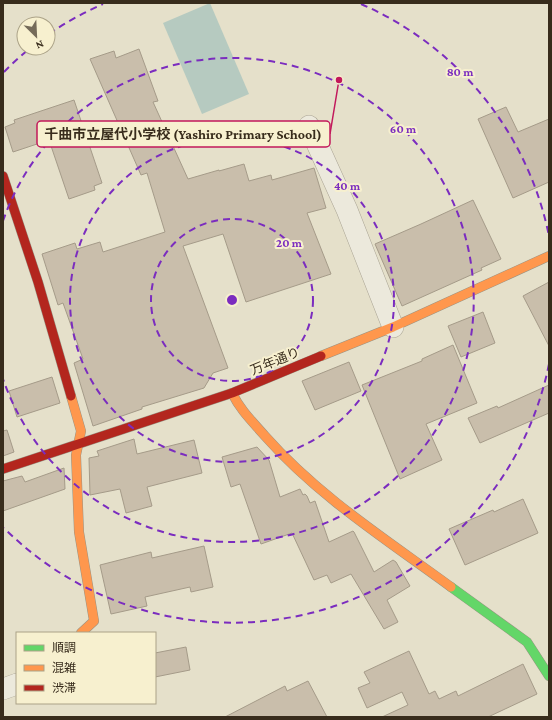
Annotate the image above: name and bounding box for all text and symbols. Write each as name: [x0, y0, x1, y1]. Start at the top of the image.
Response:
north arrow: [16, 16, 56, 56]
text: N: [34, 38, 46, 52]
text: 80 m: [447, 65, 474, 79]
callout: 千曲市立屋代小学校 (Yashiro Primary School): [37, 121, 330, 147]
text: 60 m: [390, 122, 417, 136]
text: 千曲市立屋代小学校 (Yashiro Primary School): [44, 126, 322, 143]
text: 40 m: [334, 179, 361, 193]
text: 20 m: [276, 236, 303, 250]
centre of rings: [225, 293, 239, 307]
street label: 万年通り: [248, 344, 302, 378]
legend: [16, 632, 156, 704]
text: 順調: [52, 641, 76, 655]
text: 混雑: [52, 661, 76, 675]
text: 渋滞: [52, 681, 76, 695]

